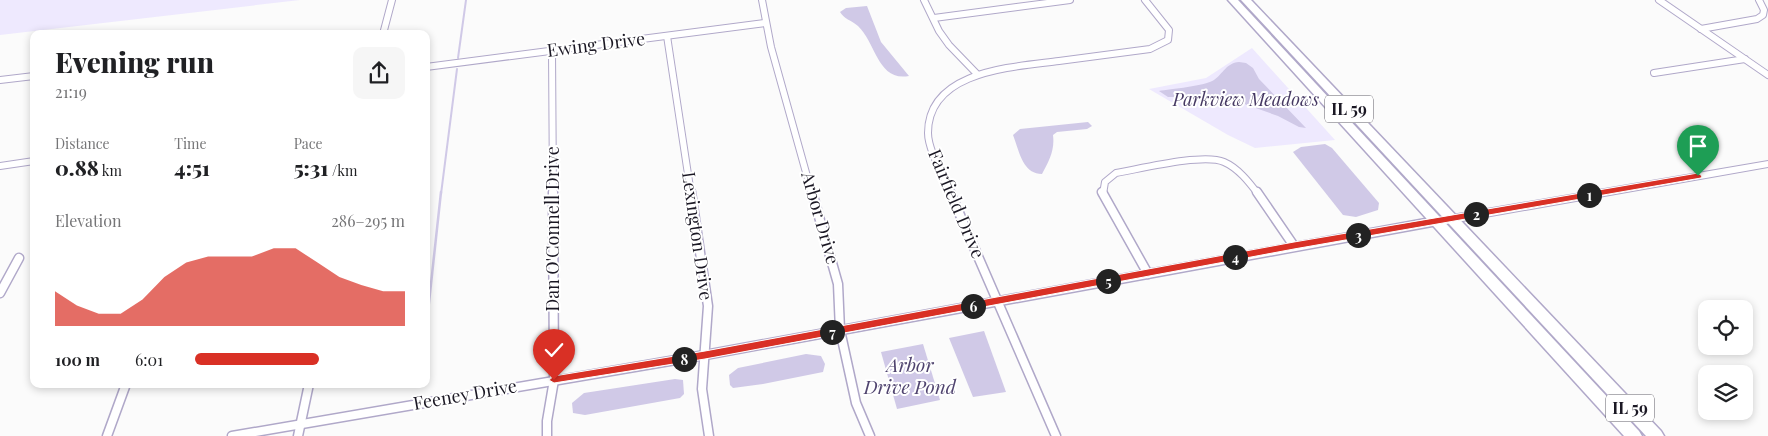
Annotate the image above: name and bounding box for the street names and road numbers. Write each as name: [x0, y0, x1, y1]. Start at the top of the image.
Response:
street label: Ewing Drive: [545, 26, 646, 62]
road number: IL 59: [1325, 96, 1373, 122]
street label: Fairfield Drive: [923, 145, 991, 262]
street label: Dan O'Connell Drive: [540, 146, 564, 312]
street label: Arbor Drive: [796, 168, 846, 267]
street label: Lexington Drive: [677, 170, 719, 302]
street label: Feeney Drive: [411, 373, 519, 415]
road number: IL 59: [1606, 394, 1654, 422]

